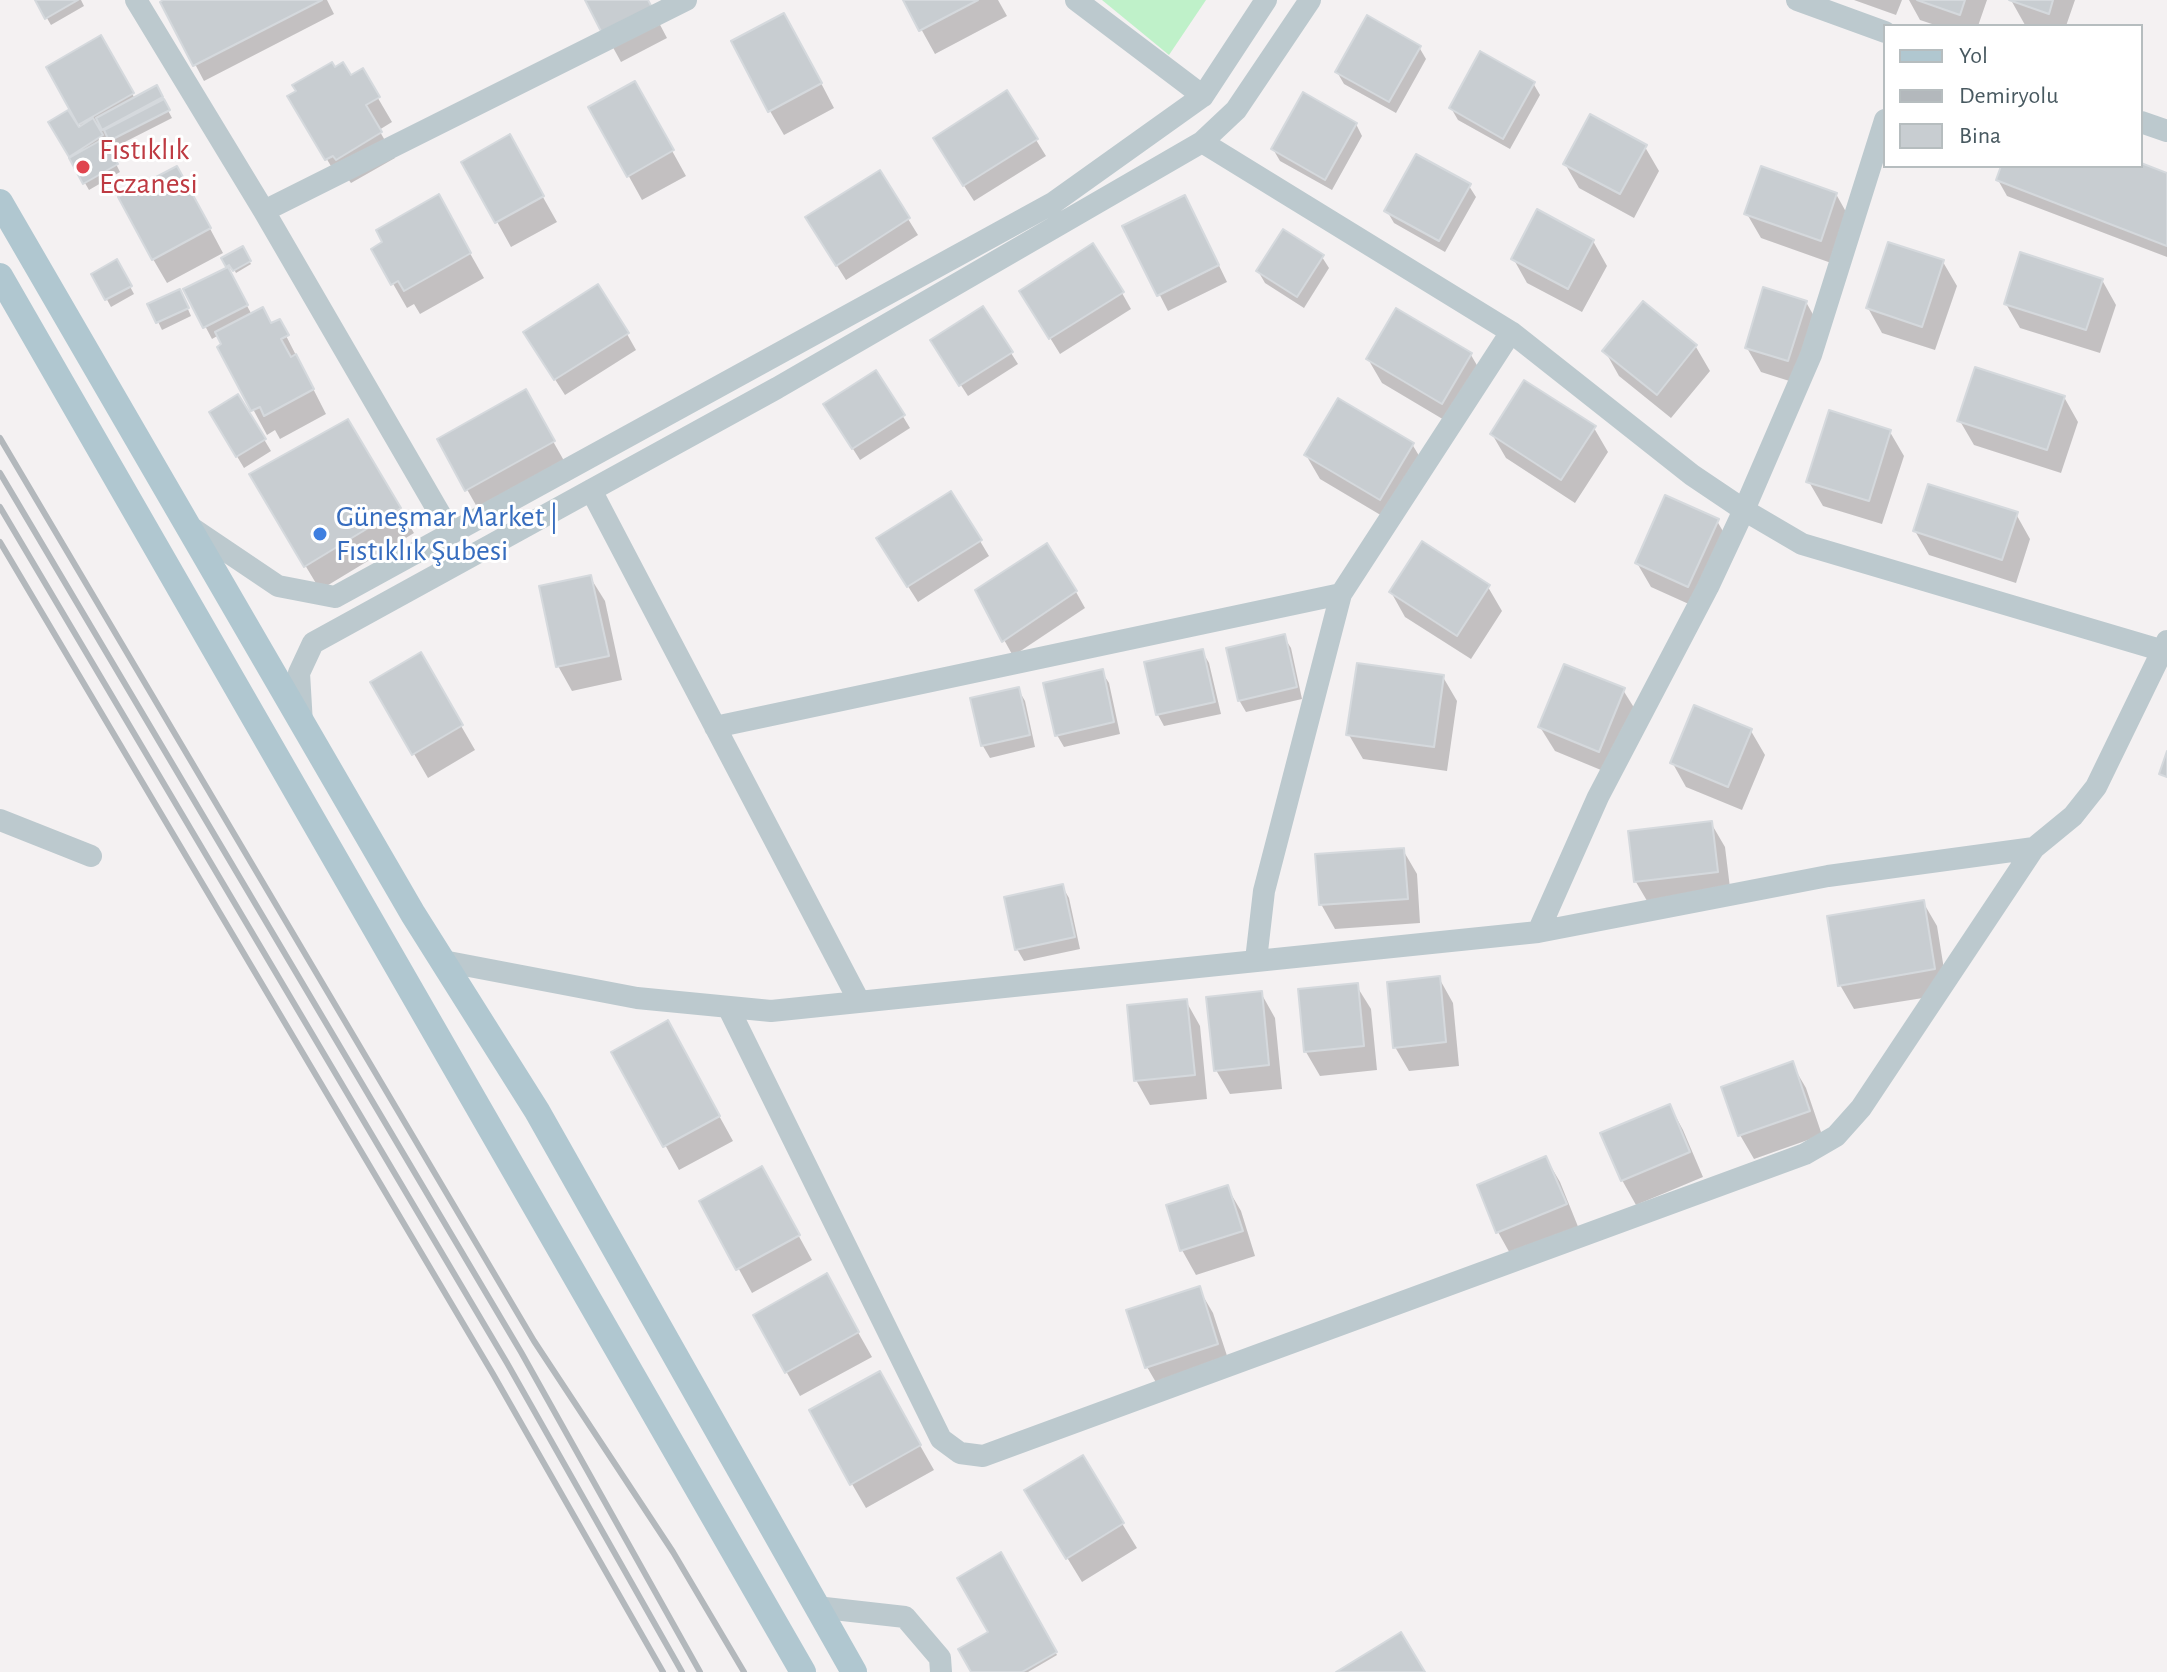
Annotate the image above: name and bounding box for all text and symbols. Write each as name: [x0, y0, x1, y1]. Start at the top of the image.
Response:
legend: [1883, 24, 2143, 168]
text: Yol: [1959, 44, 1988, 68]
text: Demiryolu: [1959, 84, 2058, 108]
text: Bina: [1959, 124, 2001, 148]
place label: Fıstıklık Eczanesi: [99, 132, 198, 202]
marker: Fıstıklık Eczanesi: [74, 158, 92, 176]
place label: Güneşmar Market | Fıstıklık Şubesi: [336, 499, 559, 570]
marker: Güneşmar Market | Fıstıklık Şubesi: [311, 525, 329, 543]

